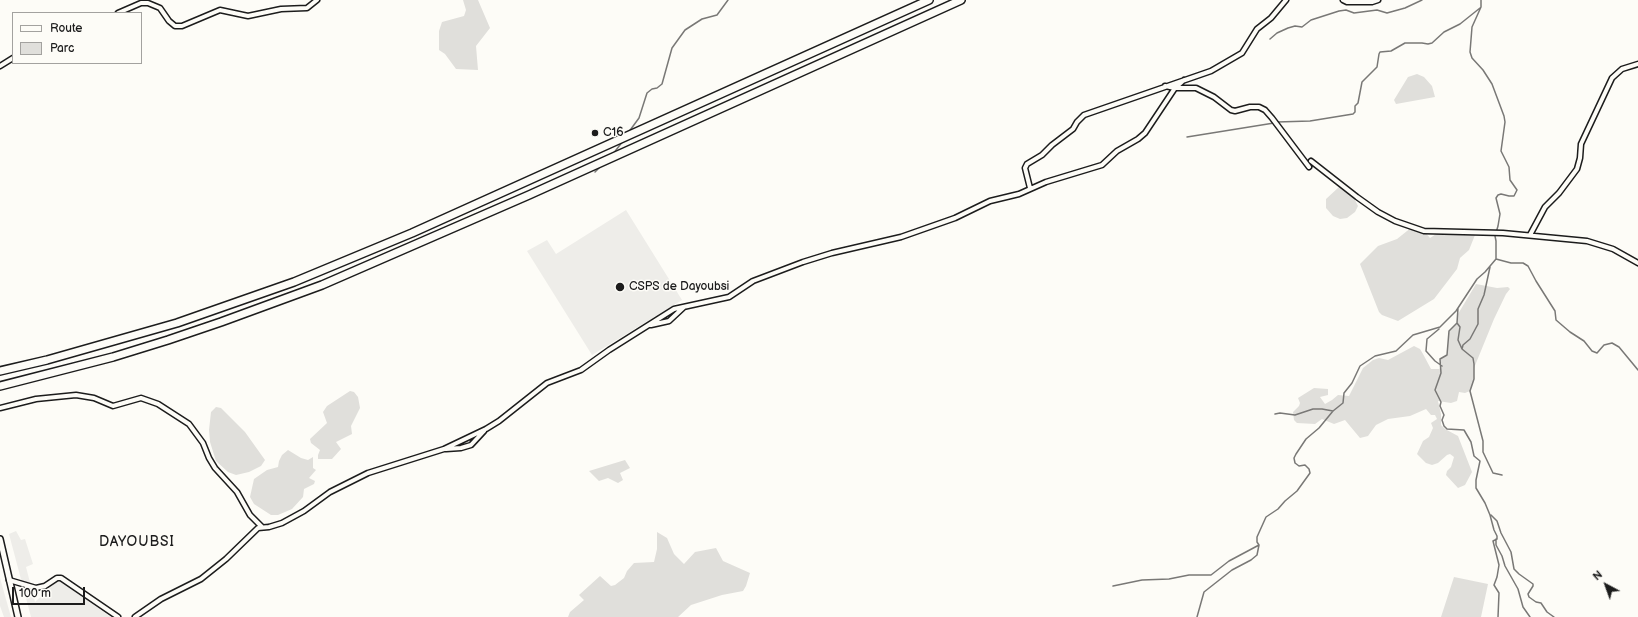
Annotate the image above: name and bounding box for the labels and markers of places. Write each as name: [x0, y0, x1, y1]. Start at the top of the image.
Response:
place label: C16: [603, 126, 624, 140]
marker: C16: [590, 128, 600, 138]
place label: CSPS de Dayoubsi: [629, 280, 729, 294]
marker: CSPS de Dayoubsi: [614, 281, 626, 293]

